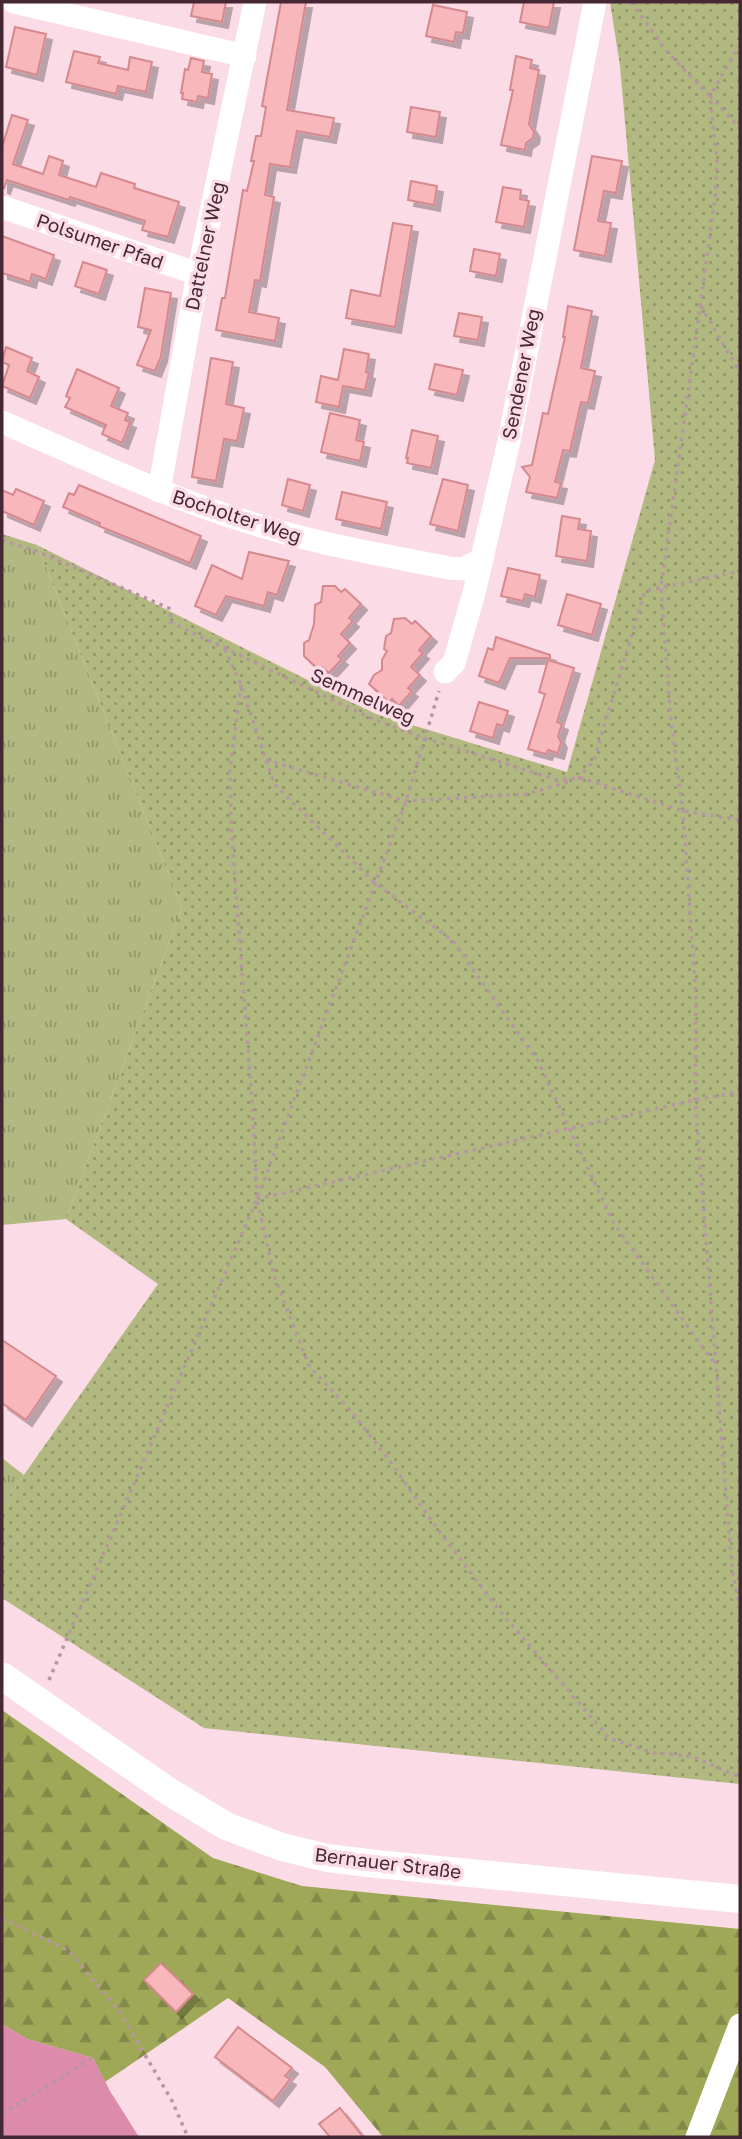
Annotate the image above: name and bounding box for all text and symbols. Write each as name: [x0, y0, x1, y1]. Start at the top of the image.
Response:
street label: Dattelner Weg: [180, 179, 229, 312]
street label: Polsumer Pfad: [34, 208, 167, 273]
street label: Sendener Weg: [497, 307, 544, 441]
street label: Bocholter Weg: [170, 484, 305, 547]
street label: Semmelweg: [308, 662, 419, 729]
street label: Bernauer Straße: [313, 1842, 463, 1883]

